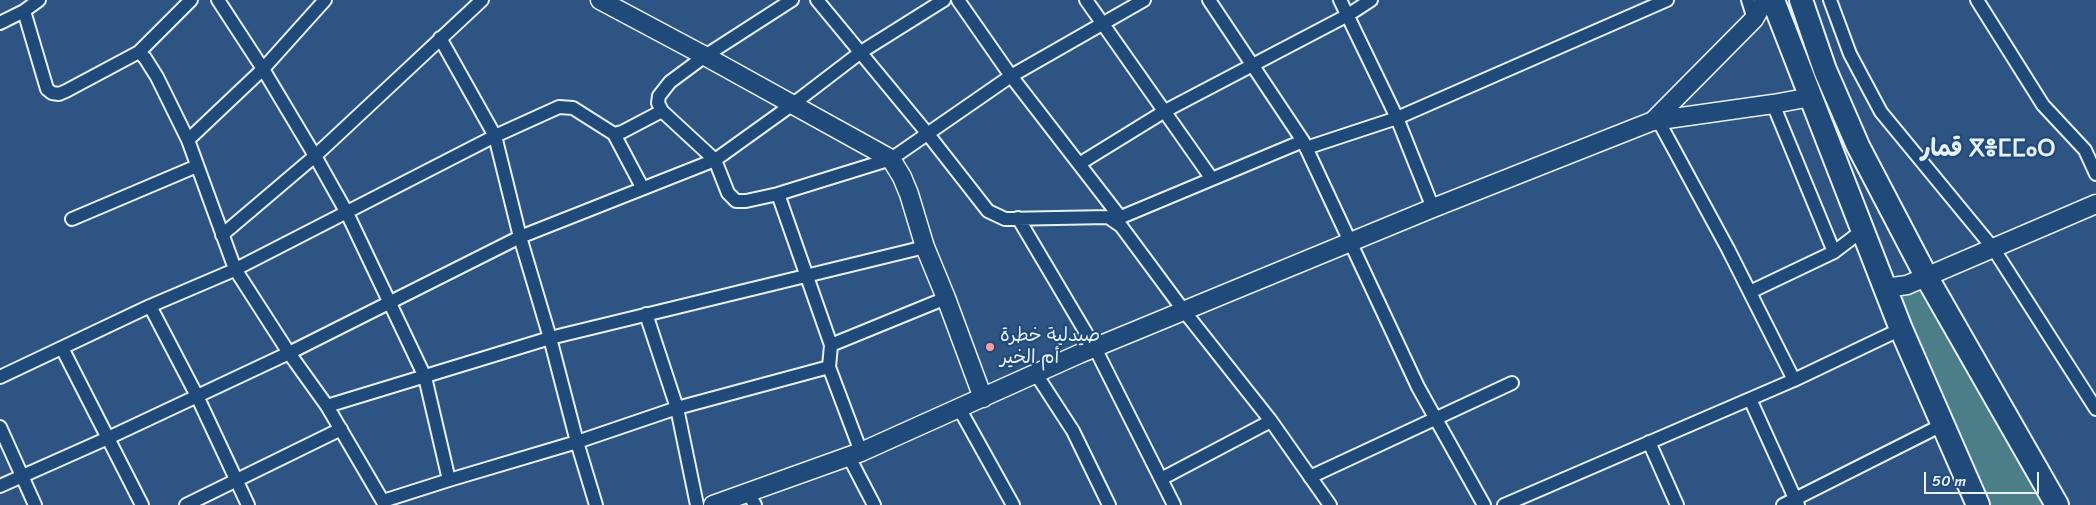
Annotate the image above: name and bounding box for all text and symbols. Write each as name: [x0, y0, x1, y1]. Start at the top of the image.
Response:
district label: قمار ⴳⴻⵎⵎⴰⵔ: [1920, 136, 2056, 164]
place label: صيدلية خطرة أم الخير: [1000, 325, 1100, 369]
marker: صيدلية خطرة أم الخير: [984, 341, 996, 353]
scale bar: [1926, 462, 2041, 494]
text: 50 m: [1932, 468, 1966, 494]

